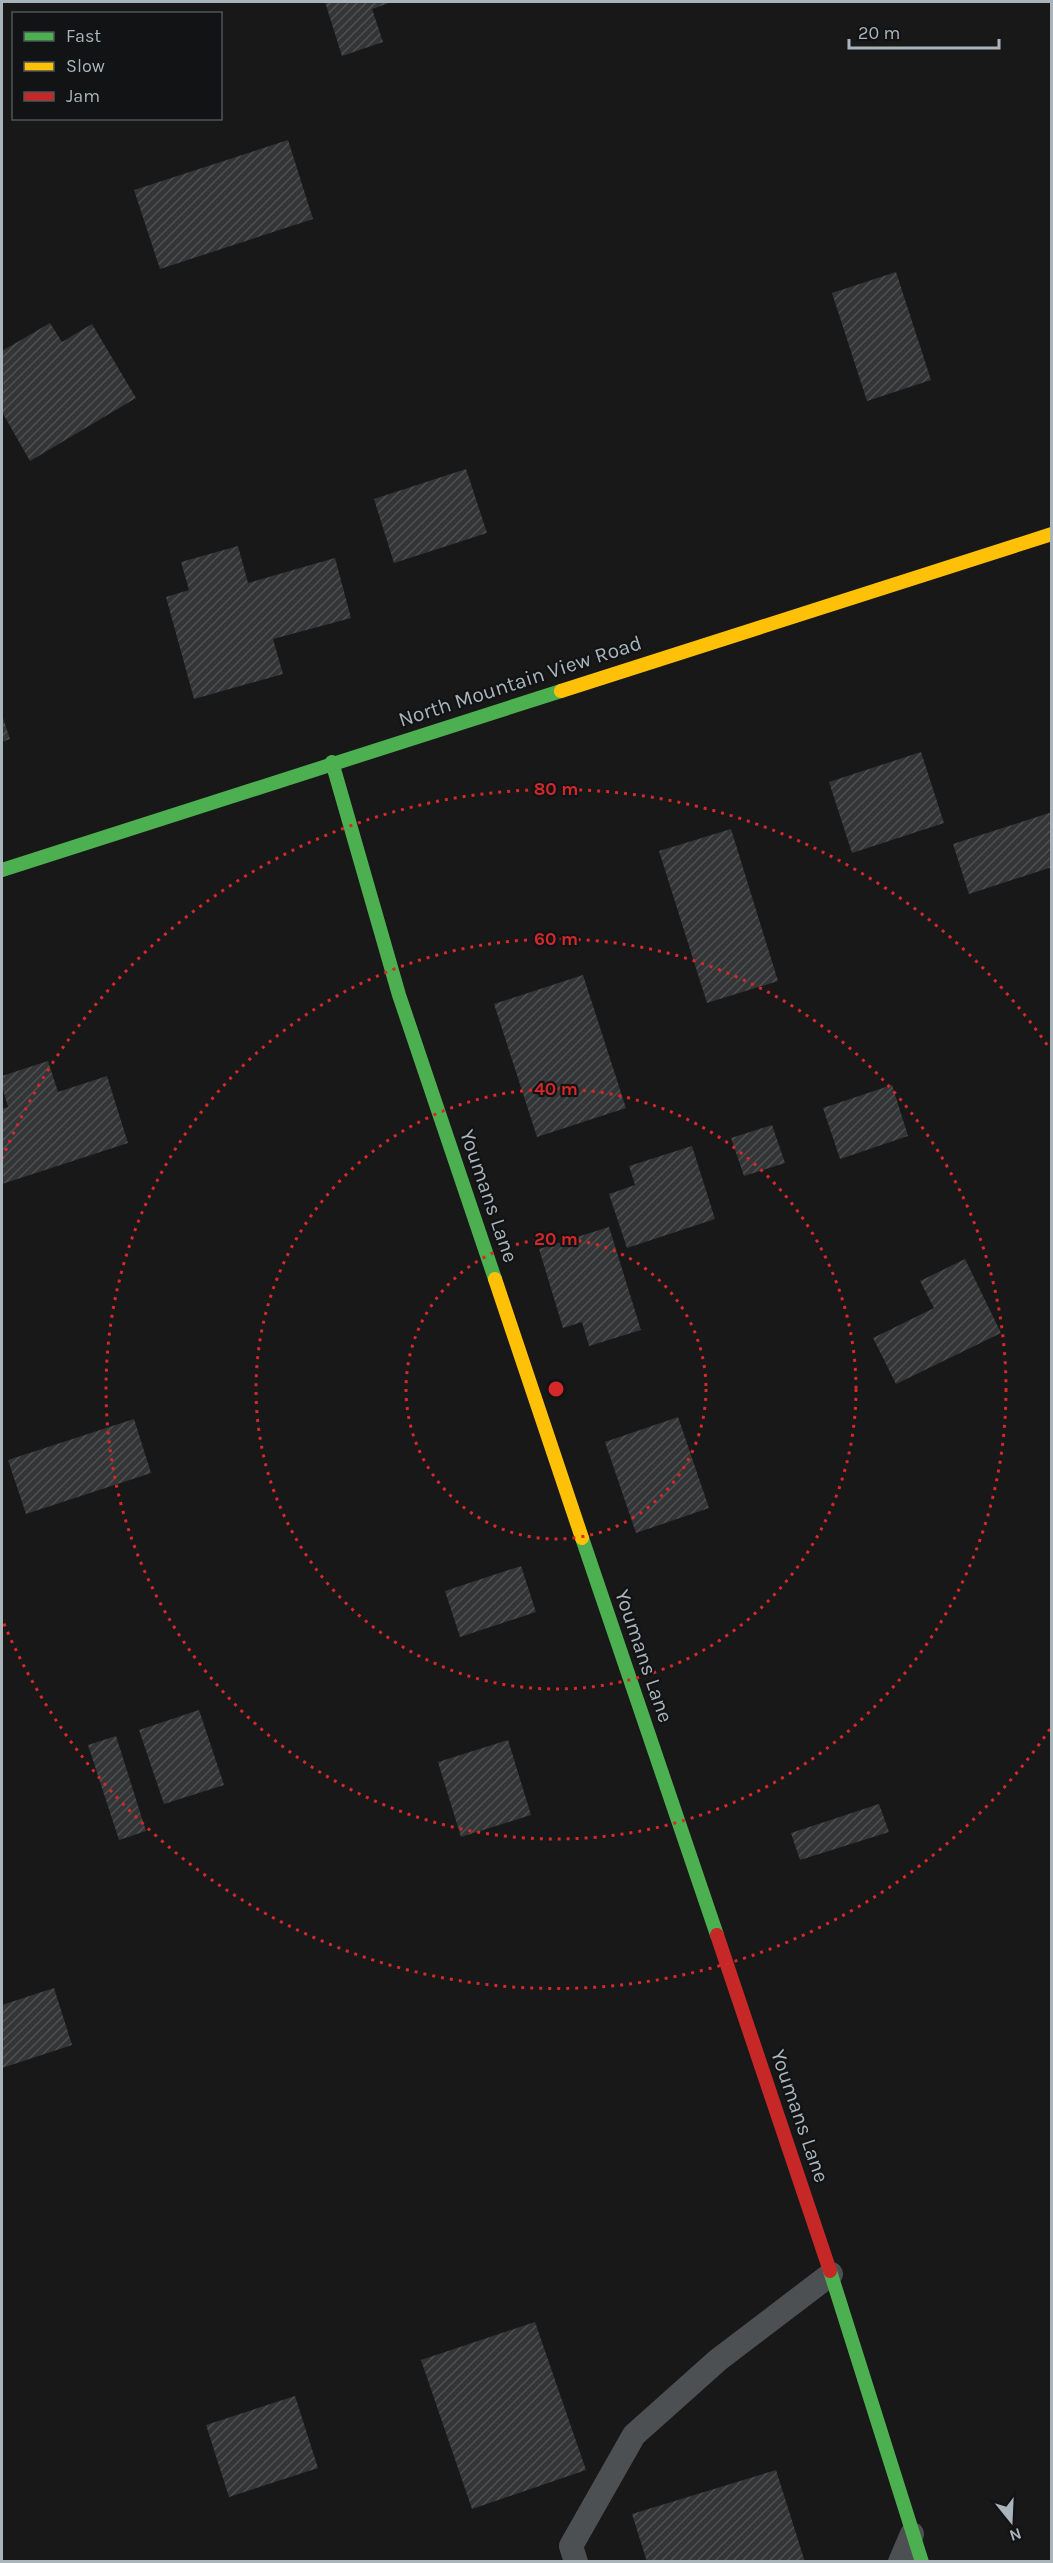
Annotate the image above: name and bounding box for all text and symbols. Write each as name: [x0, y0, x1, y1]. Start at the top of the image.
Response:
legend: [12, 12, 222, 120]
scale bar: [849, 12, 999, 50]
text: 20 m: [858, 22, 900, 44]
text: Fast: [66, 25, 101, 47]
text: Slow: [66, 55, 105, 77]
text: Jam: [66, 85, 100, 107]
street label: North Mountain View Road: [395, 630, 645, 732]
text: 80 m: [534, 778, 578, 800]
text: 60 m: [534, 928, 578, 950]
text: 40 m: [534, 1078, 578, 1100]
street label: Youmans Lane: [455, 1126, 523, 1266]
text: 20 m: [534, 1228, 578, 1250]
centre of rings: [546, 1379, 566, 1399]
street label: Youmans Lane: [610, 1586, 678, 1726]
street label: Youmans Lane: [766, 2046, 834, 2186]
north arrow: [981, 2491, 1041, 2551]
text: N: [1007, 2524, 1024, 2546]

